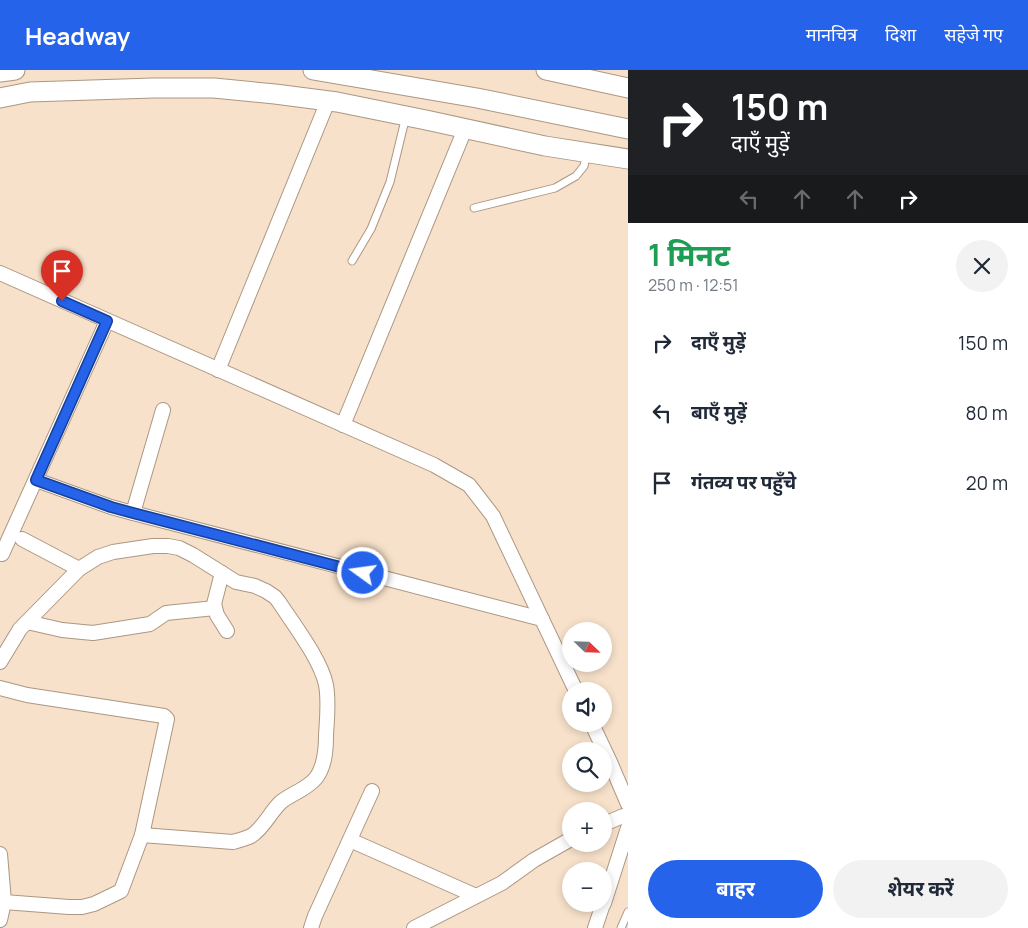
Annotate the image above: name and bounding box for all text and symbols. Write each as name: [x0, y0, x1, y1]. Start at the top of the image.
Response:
text: Headway: [25, 19, 130, 52]
text: मानचित्र: [806, 22, 857, 46]
text: दिशा: [885, 22, 916, 46]
text: सहेजे गए: [944, 22, 1003, 46]
text: 150 m: [731, 83, 828, 131]
icon: right: [648, 90, 713, 155]
text: दाएँ मुड़ें: [731, 128, 790, 158]
icon: left: [735, 185, 763, 213]
icon: ahead: [788, 185, 816, 213]
icon: ahead: [841, 185, 869, 213]
icon: right: [894, 185, 922, 213]
text: 1 मिनट: [648, 234, 730, 275]
button: close: [956, 240, 1008, 292]
pin: [41, 250, 83, 301]
icon: arrive: [48, 257, 76, 285]
text: 250 m · 12:51: [648, 274, 739, 296]
icon: right: [648, 329, 676, 357]
text: दाएँ मुड़ें: [691, 329, 746, 355]
text: 150 m: [958, 330, 1008, 356]
icon: left: [648, 399, 676, 427]
text: बाएँ मुड़ें: [691, 399, 747, 425]
text: 80 m: [965, 400, 1008, 426]
icon: arrive: [648, 469, 676, 497]
text: गंतव्य पर पहुँचे: [691, 469, 796, 495]
text: 20 m: [966, 470, 1008, 496]
position arrow: [336, 546, 388, 598]
north arrow: [562, 622, 612, 672]
map controls: [562, 622, 612, 912]
button: sound: [562, 682, 612, 732]
button: search: [562, 742, 612, 792]
button: +: [562, 802, 612, 852]
button: बाहर: [648, 860, 823, 918]
button: शेयर करें: [833, 860, 1008, 918]
button: −: [562, 862, 612, 912]

